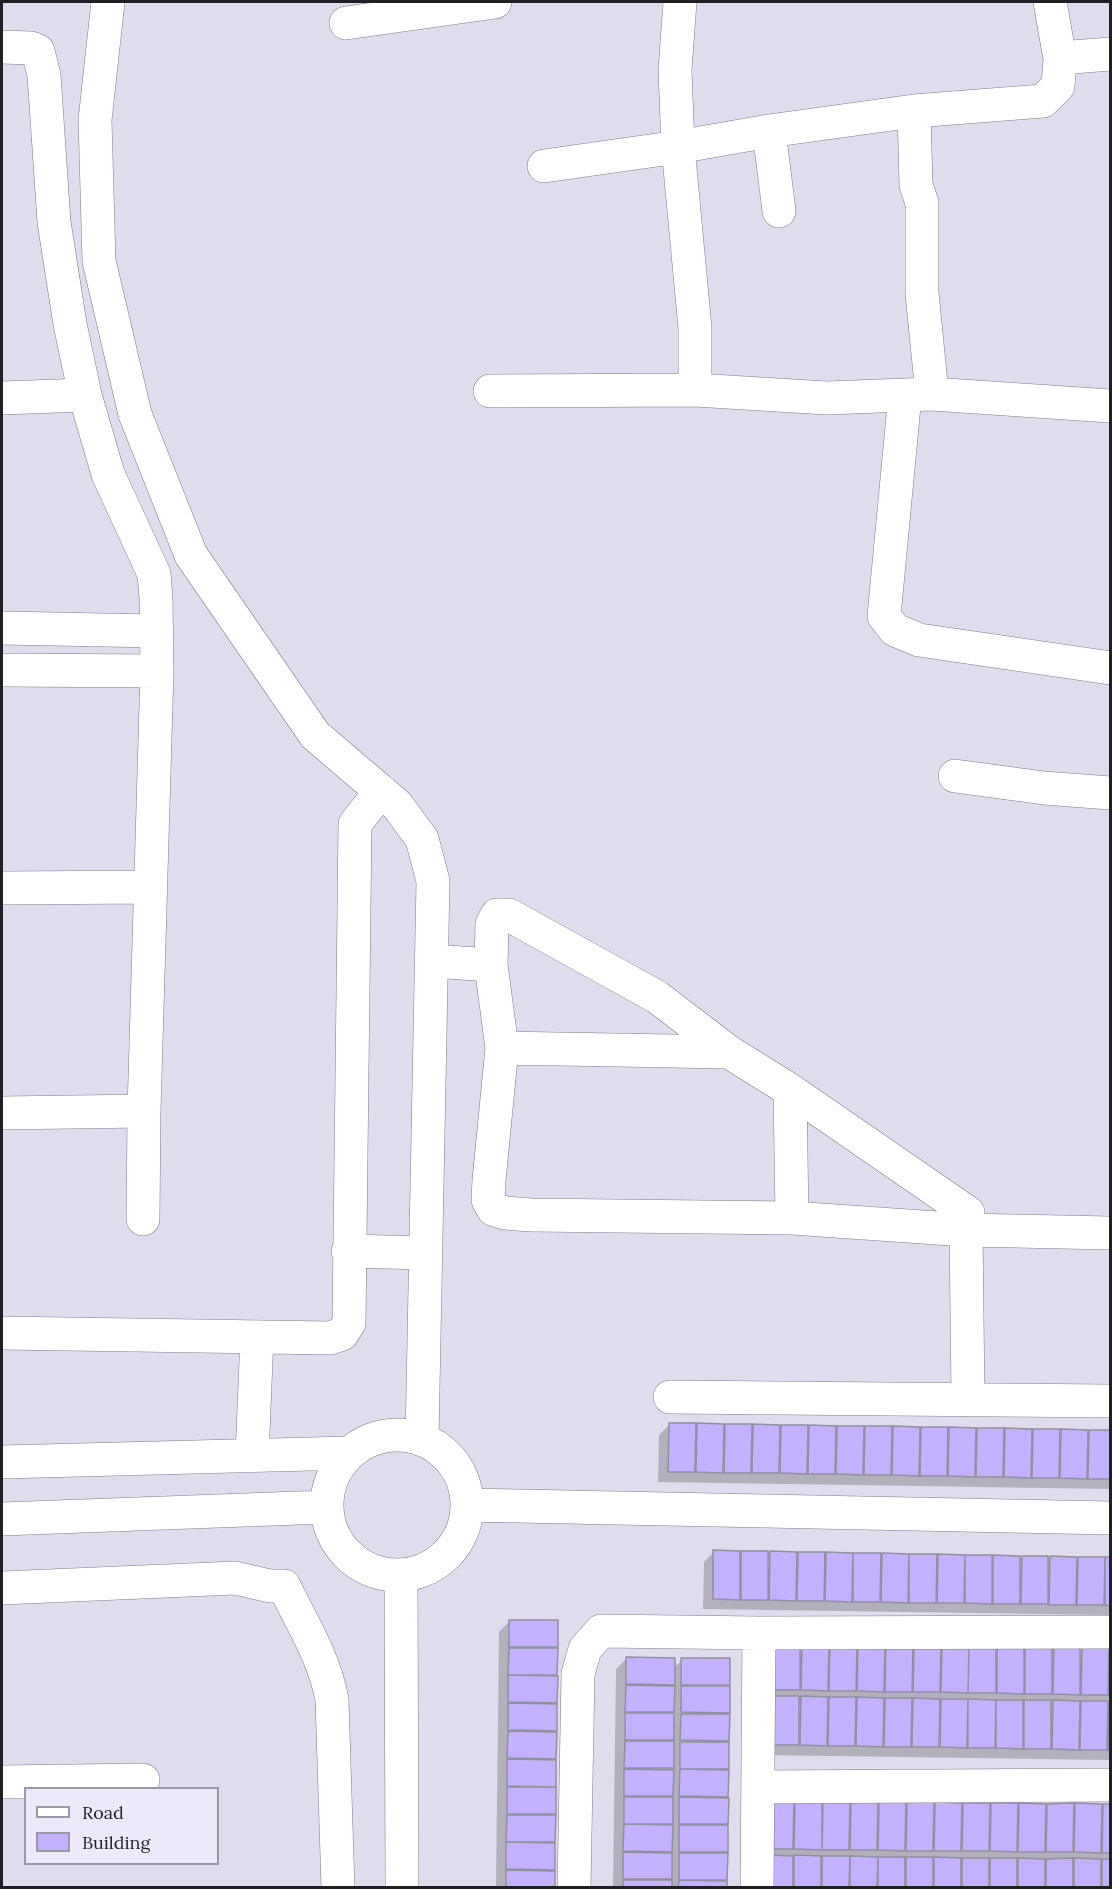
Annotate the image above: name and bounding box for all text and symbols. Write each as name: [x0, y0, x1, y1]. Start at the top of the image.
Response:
legend: [24, 1787, 219, 1865]
text: Road: [82, 1801, 124, 1824]
text: Building: [82, 1831, 150, 1854]

